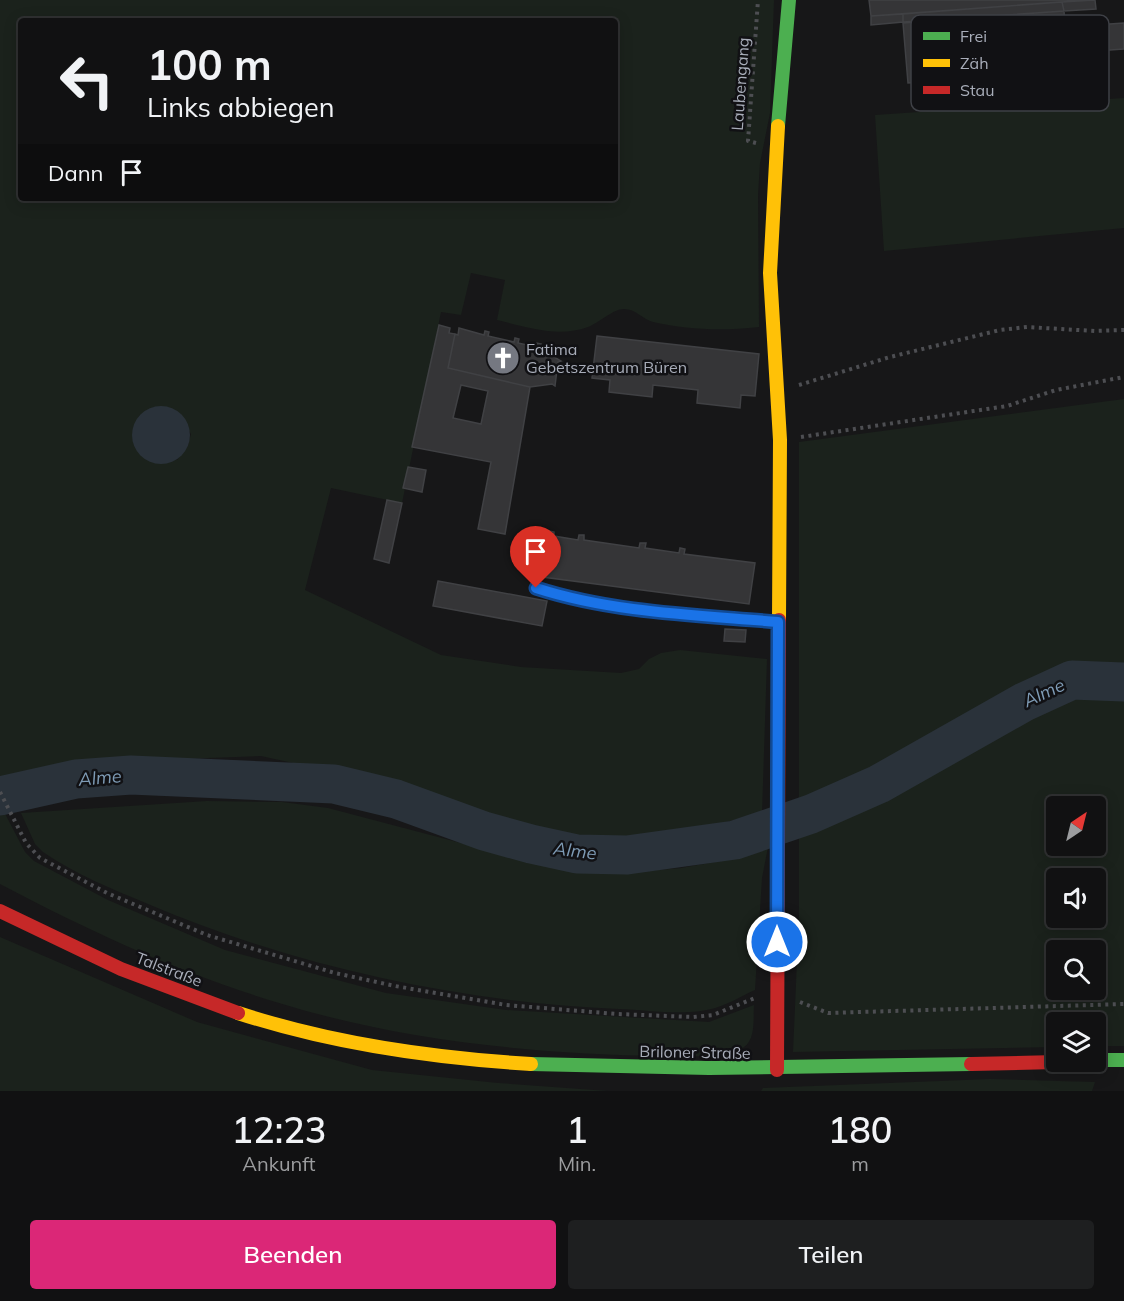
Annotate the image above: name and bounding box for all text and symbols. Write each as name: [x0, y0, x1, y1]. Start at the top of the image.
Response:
legend: [911, 15, 1109, 111]
text: Frei: [960, 26, 987, 46]
street label: Laubengang: [727, 37, 753, 131]
text: 100 m: [147, 38, 272, 91]
icon: left: [48, 42, 126, 120]
text: Zäh: [960, 53, 989, 73]
text: Stau: [960, 80, 994, 100]
text: Links abbiegen: [147, 90, 335, 124]
icon: arrive: [115, 156, 148, 189]
text: Dann: [48, 159, 103, 187]
place label: Fatima Gebetszentrum Büren: [526, 339, 687, 377]
church icon: Fatima Gebetszentrum Büren: [485, 340, 521, 376]
pin: [510, 526, 561, 588]
icon: arrive: [519, 535, 552, 568]
water label: Alme: [1018, 673, 1068, 713]
water label: Alme: [76, 764, 123, 791]
north arrow: [1046, 796, 1106, 856]
map controls: [1046, 796, 1106, 1072]
water label: Alme: [551, 836, 598, 865]
button: sound: [1046, 868, 1106, 928]
position arrow: [745, 910, 809, 974]
button: search: [1046, 940, 1106, 1000]
street label: Talstraße: [133, 947, 205, 991]
button: layers: [1046, 1012, 1106, 1072]
street label: Briloner Straße: [639, 1041, 751, 1063]
text: 12:23: [232, 1107, 326, 1152]
text: 1: [566, 1107, 588, 1152]
text: 180: [828, 1107, 892, 1152]
text: Ankunft: [242, 1151, 316, 1176]
text: Min.: [558, 1151, 596, 1176]
text: m: [851, 1151, 869, 1176]
button: Beenden: [30, 1220, 556, 1289]
button: Teilen: [568, 1220, 1094, 1289]

